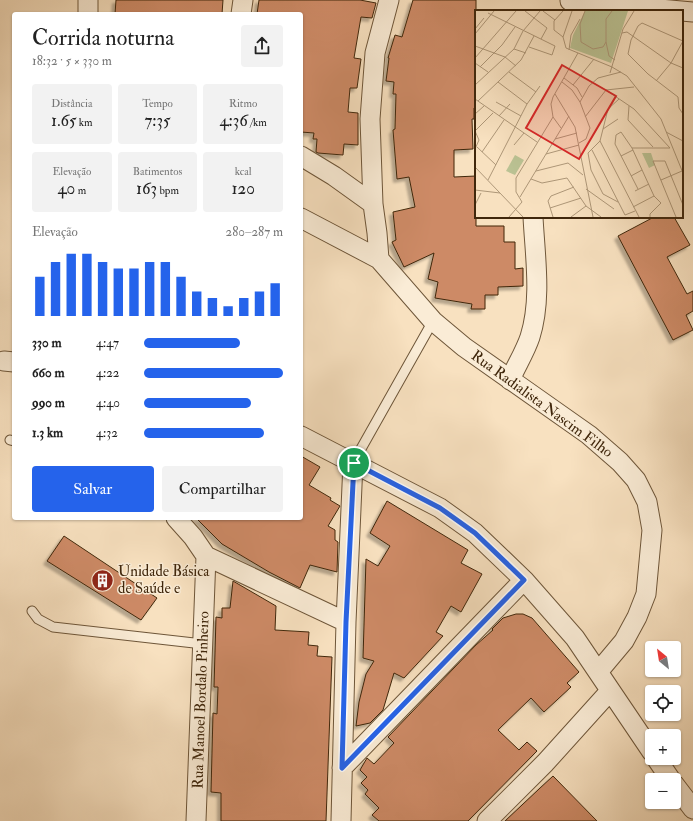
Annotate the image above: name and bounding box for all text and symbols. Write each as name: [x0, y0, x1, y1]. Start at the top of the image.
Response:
inset map: [475, 10, 683, 218]
text: Corrida noturna: [32, 24, 174, 52]
button: share: [241, 25, 283, 67]
text: 18:32 · 5 × 330 m: [32, 53, 112, 69]
text: Distância: [51, 97, 92, 110]
text: Tempo: [142, 97, 173, 110]
text: Ritmo: [229, 97, 257, 110]
text: 1.65: [51, 110, 76, 131]
text: 7:35: [144, 110, 171, 131]
text: 4:36: [219, 110, 248, 131]
text: km: [76, 116, 93, 129]
text: /km: [248, 116, 267, 129]
text: Elevação: [52, 165, 91, 178]
text: Batimentos: [133, 165, 182, 178]
text: kcal: [235, 165, 252, 178]
text: 40: [57, 178, 75, 199]
text: 163: [136, 178, 157, 199]
text: 120: [231, 178, 255, 199]
text: m: [75, 184, 86, 197]
text: bpm: [157, 184, 179, 197]
text: Elevação: [32, 224, 78, 240]
text: 280–287 m: [226, 224, 283, 240]
text: 330 m: [32, 335, 61, 351]
text: 4:47: [96, 335, 119, 351]
street label: Rua Radialista Nascim Filho: [467, 346, 617, 462]
text: 660 m: [32, 365, 65, 381]
text: 4:22: [96, 365, 119, 381]
text: 990 m: [32, 395, 65, 411]
text: 4:40: [96, 395, 120, 411]
text: 1.3 km: [32, 425, 63, 441]
text: 4:32: [96, 425, 118, 441]
pin: [337, 446, 371, 480]
icon: arrive: [343, 452, 365, 474]
button: Salvar: [32, 466, 154, 512]
button: Compartilhar: [162, 466, 283, 512]
place label: Unidade Básica de Saúde e: [118, 562, 210, 598]
building icon: Unidade Básica de Saúde e: [90, 567, 116, 593]
street label: Rua Manoel Bordalo Pinheiro: [188, 611, 214, 789]
north arrow: [645, 641, 681, 677]
map controls: [645, 641, 681, 809]
button: locate: [645, 685, 681, 721]
button: +: [645, 729, 681, 765]
button: −: [645, 773, 681, 809]

